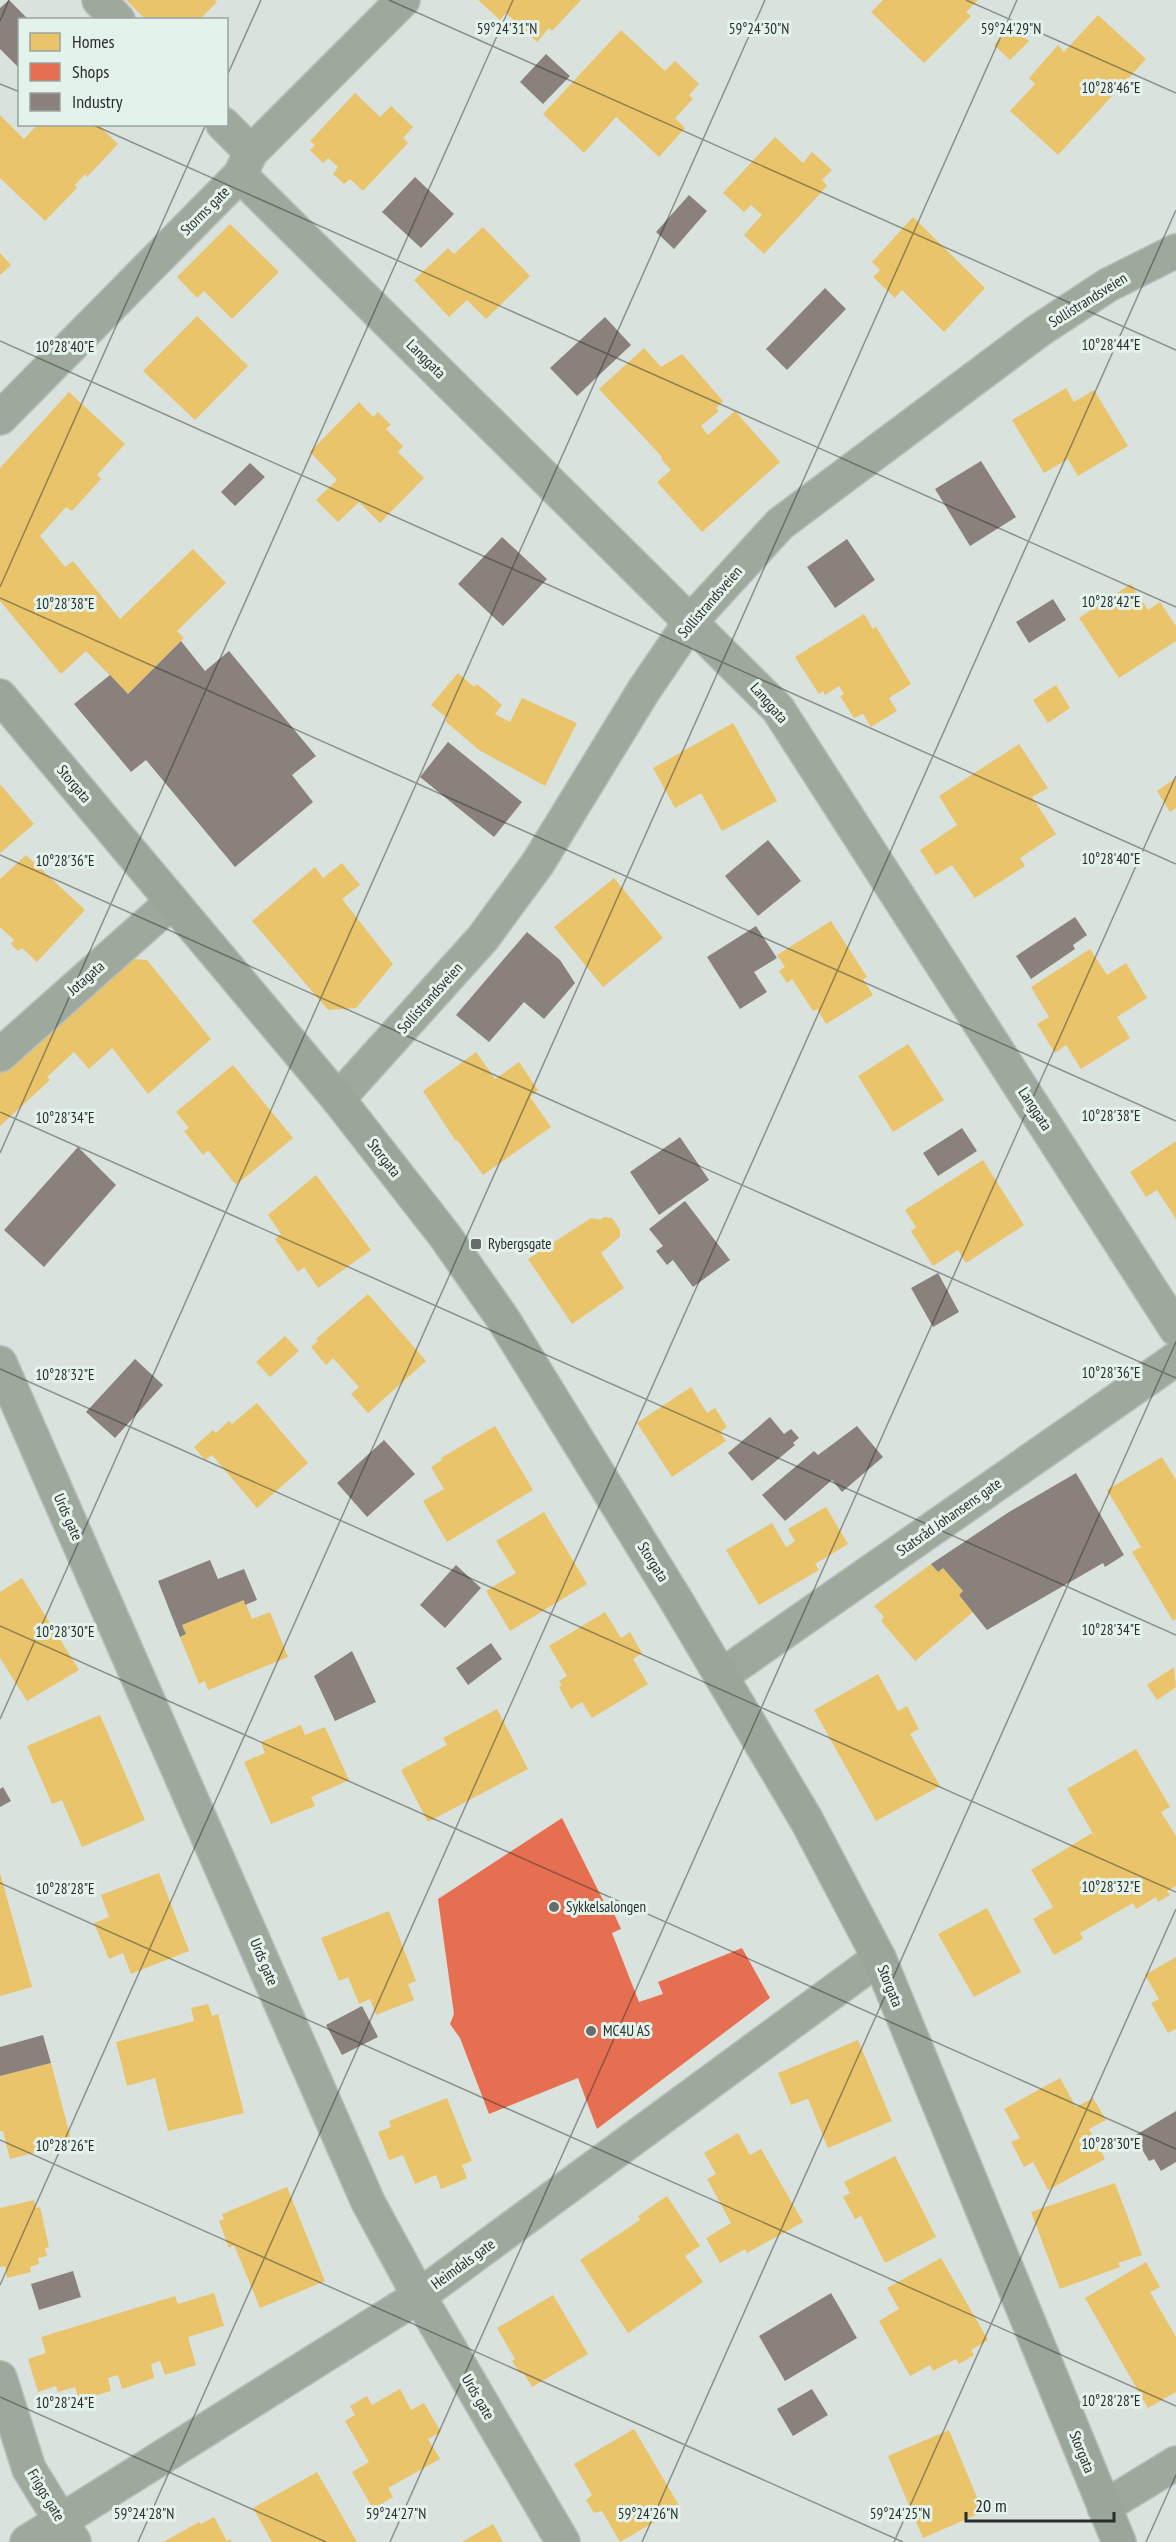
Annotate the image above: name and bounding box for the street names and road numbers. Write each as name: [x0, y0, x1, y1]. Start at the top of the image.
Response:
street label: Storms gate: [176, 182, 233, 239]
street label: Sollistrandsveien: [1045, 268, 1130, 331]
street label: Langgata: [403, 335, 450, 382]
street label: Sollistrandsveien: [673, 562, 746, 641]
street label: Langgata: [747, 678, 792, 727]
street label: Storgata: [53, 761, 96, 806]
street label: Jotagata: [63, 956, 108, 999]
street label: Sollistrandsveien: [393, 958, 466, 1037]
street label: Langgata: [1014, 1084, 1056, 1134]
street label: Storgata: [363, 1135, 405, 1181]
street label: Statsråd Johansens gate: [893, 1473, 1005, 1560]
street label: Urds gate: [50, 1490, 87, 1543]
street label: Storgata: [634, 1538, 673, 1585]
street label: Urds gate: [246, 1935, 283, 1988]
street label: Storgata: [873, 1962, 907, 2010]
street label: Heimdals gate: [427, 2234, 498, 2293]
street label: Urds gate: [458, 2371, 499, 2423]
street label: Storgata: [1065, 2428, 1099, 2476]
street label: Friggs gate: [23, 2465, 69, 2524]

